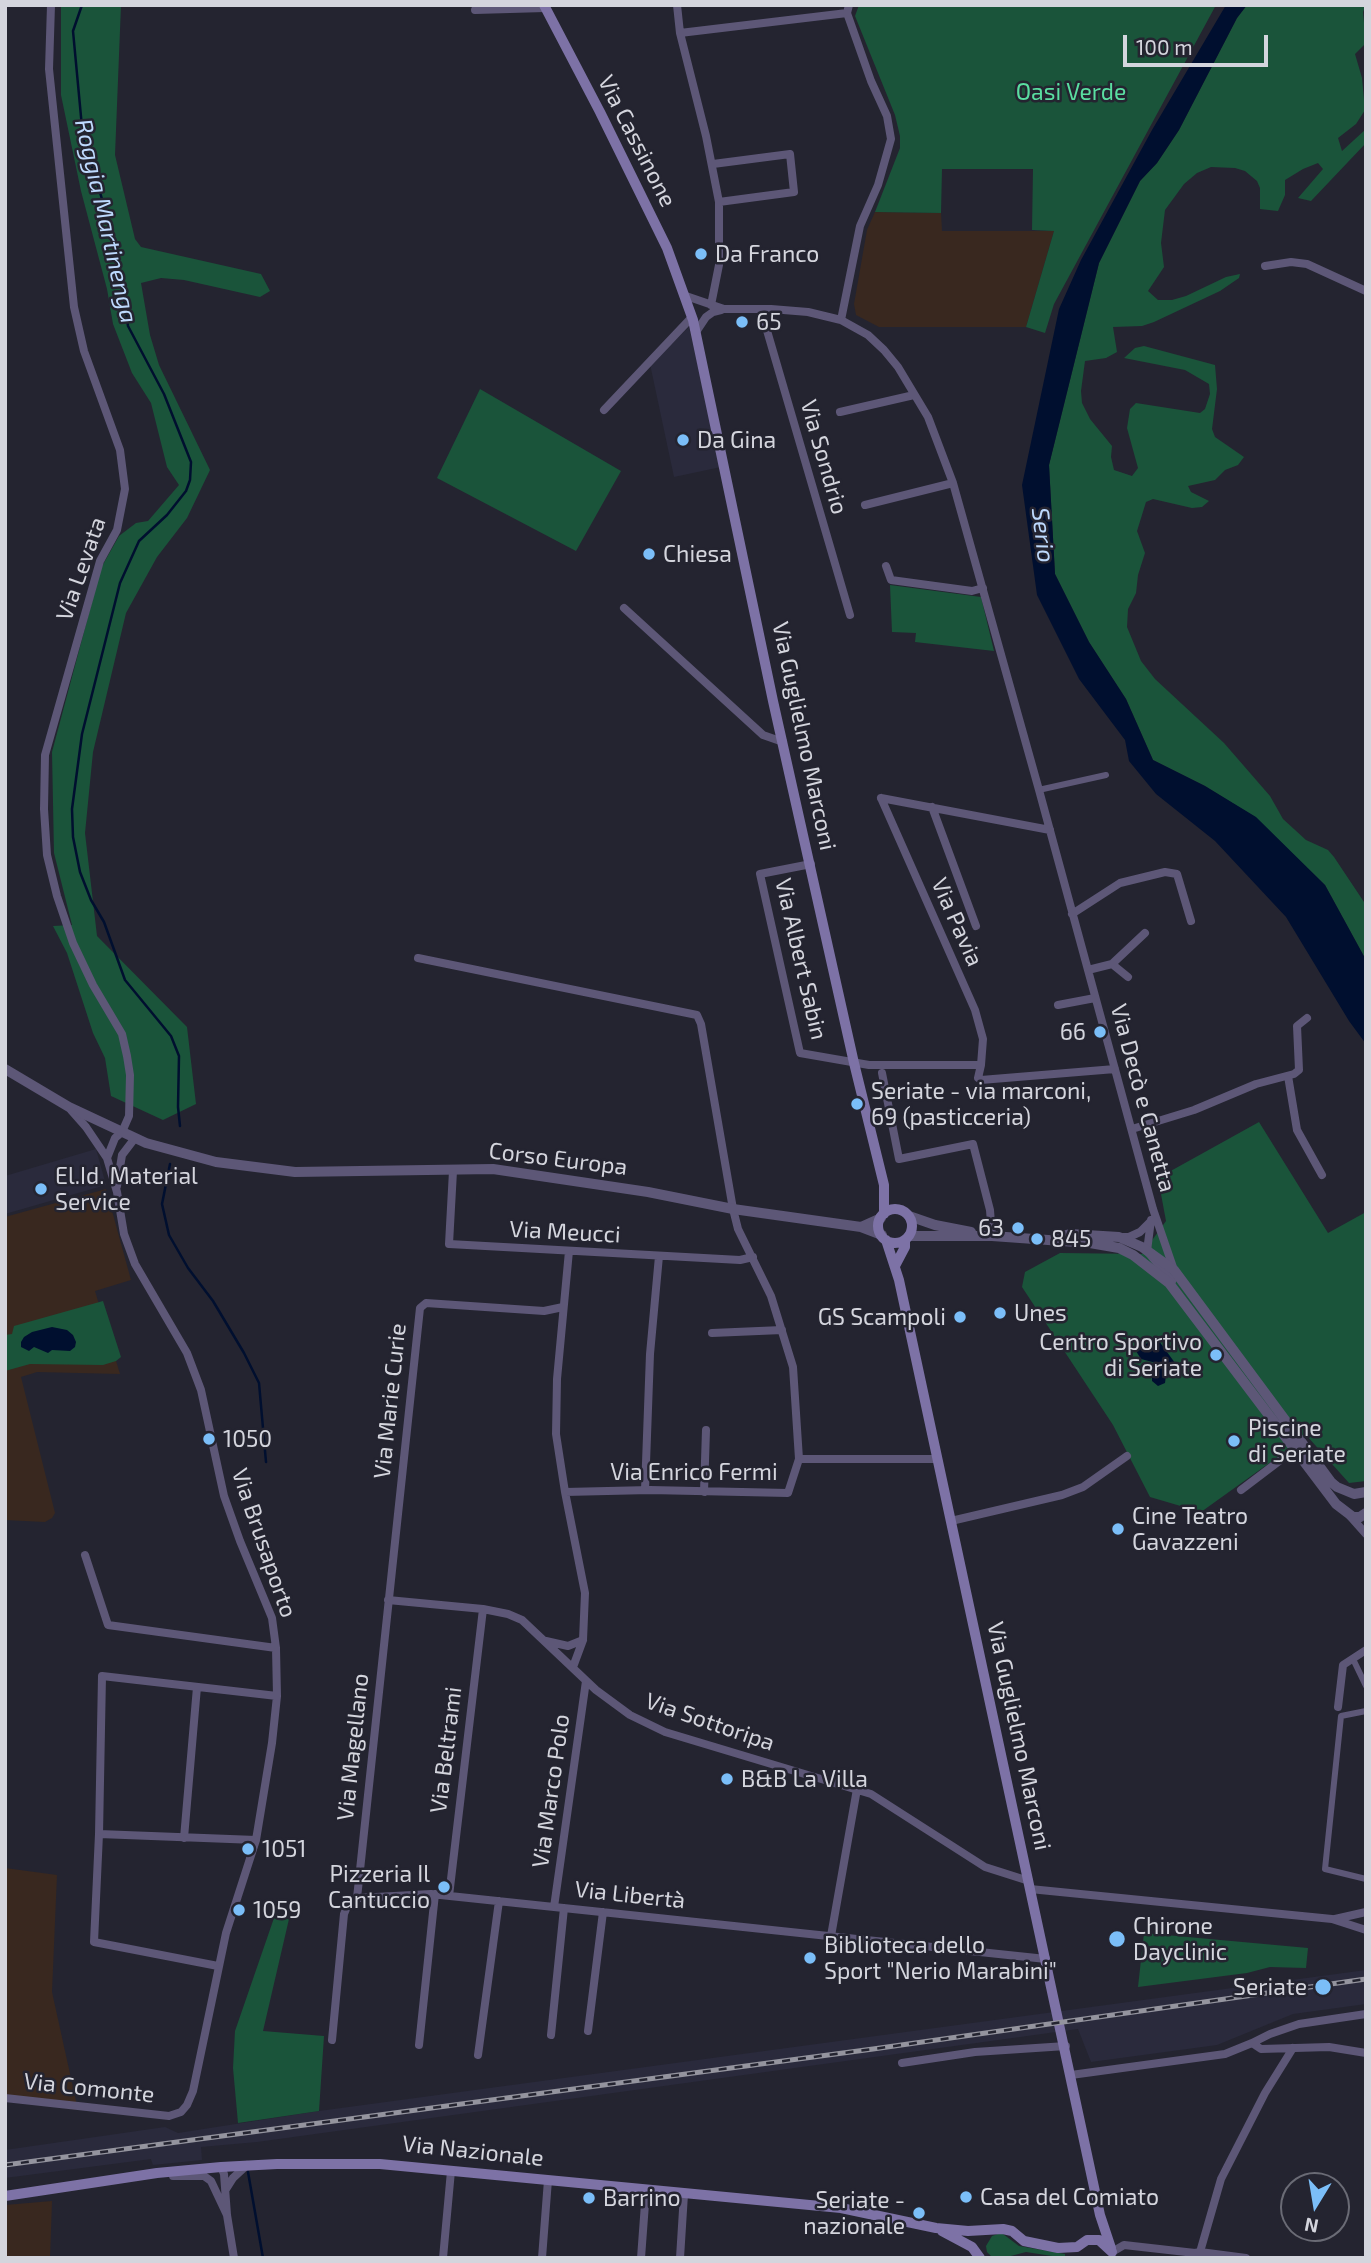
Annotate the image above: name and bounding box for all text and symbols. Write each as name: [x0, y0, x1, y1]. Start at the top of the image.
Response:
scale bar: [1126, 21, 1271, 65]
text: 100 m: [1136, 34, 1193, 59]
street label: Via Cassinone: [592, 70, 682, 212]
park label: Oasi Verde: [1016, 78, 1126, 106]
water label: Roggia Martinenga: [69, 116, 143, 326]
place label: Da Franco: [715, 240, 819, 268]
marker: Da Franco: [693, 246, 709, 262]
place label: 65: [756, 308, 781, 336]
marker: 65: [734, 314, 750, 330]
street label: Via Sondrio: [794, 396, 854, 518]
place label: Da Gina: [697, 426, 776, 454]
marker: Da Gina: [675, 432, 691, 448]
water label: Serio: [1025, 506, 1061, 564]
street label: Via Levata: [50, 514, 112, 624]
place label: Chiesa: [663, 540, 732, 568]
marker: Chiesa: [641, 546, 657, 562]
street label: Via Guglielmo Marconi: [766, 619, 842, 853]
street label: Via Pavia: [925, 873, 989, 971]
street label: Via Albert Sabin: [769, 876, 833, 1042]
street label: Via Decò e Canetta: [1105, 1001, 1181, 1195]
place label: 66: [1060, 1018, 1086, 1046]
marker: 66: [1092, 1024, 1108, 1040]
place label: Seriate - via marconi, 69 (pasticceria): [871, 1077, 1091, 1131]
marker: Seriate - via marconi, 69 (pasticceria): [849, 1096, 865, 1112]
street label: Corso Europa: [487, 1137, 629, 1181]
place label: El.Id. Material Service: [55, 1162, 198, 1216]
marker: El.Id. Material Service: [33, 1181, 49, 1197]
place label: 63: [978, 1214, 1004, 1242]
street label: Via Meucci: [509, 1215, 621, 1249]
marker: 63: [1010, 1220, 1026, 1236]
place label: 845: [1051, 1225, 1091, 1253]
marker: 845: [1029, 1231, 1045, 1247]
place label: Unes: [1014, 1299, 1067, 1327]
place label: GS Scampoli: [818, 1303, 946, 1331]
marker: Unes: [992, 1305, 1008, 1321]
marker: GS Scampoli: [952, 1309, 968, 1325]
street label: Via Marie Curie: [368, 1322, 412, 1480]
place label: Centro Sportivo di Seriate: [1039, 1328, 1202, 1382]
marker: Centro Sportivo di Seriate: [1208, 1347, 1224, 1363]
place label: Piscine di Seriate: [1248, 1414, 1346, 1468]
place label: 1050: [223, 1425, 272, 1453]
marker: 1050: [201, 1431, 217, 1447]
marker: Piscine di Seriate: [1226, 1433, 1242, 1449]
street label: Via Enrico Fermi: [610, 1458, 778, 1486]
street label: Via Brusaporto: [226, 1465, 302, 1621]
place label: Cine Teatro Gavazzeni: [1132, 1502, 1248, 1556]
marker: Cine Teatro Gavazzeni: [1110, 1521, 1126, 1537]
street label: Via Guglielmo Marconi: [981, 1619, 1057, 1853]
street label: Via Magellano: [332, 1672, 374, 1822]
street label: Via Beltrami: [425, 1685, 467, 1815]
street label: Via Sottoripa: [642, 1687, 778, 1757]
street label: Via Marco Polo: [527, 1712, 575, 1870]
place label: B&B La Villa: [741, 1765, 868, 1793]
marker: B&B La Villa: [719, 1771, 735, 1787]
place label: 1051: [262, 1835, 307, 1863]
marker: 1051: [240, 1841, 256, 1857]
place label: Pizzeria Il Cantuccio: [328, 1860, 430, 1914]
street label: Via Libertà: [573, 1875, 687, 1915]
marker: Pizzeria Il Cantuccio: [436, 1879, 452, 1895]
place label: 1059: [253, 1896, 302, 1924]
marker: 1059: [231, 1902, 247, 1918]
place label: Chirone Dayclinic: [1133, 1912, 1227, 1966]
marker: Chirone Dayclinic: [1107, 1929, 1127, 1949]
place label: Biblioteca dello Sport "Nerio Marabini": [824, 1931, 1057, 1985]
marker: Biblioteca dello Sport "Nerio Marabini": [802, 1950, 818, 1966]
place label: Seriate: [1233, 1973, 1307, 2001]
marker: Seriate: [1313, 1977, 1333, 1997]
street label: Via Comonte: [22, 2067, 156, 2109]
street label: Via Nazionale: [401, 2130, 545, 2172]
north arrow: [1280, 2172, 1350, 2242]
place label: Casa del Comiato: [980, 2183, 1159, 2211]
place label: Barrino: [603, 2184, 680, 2212]
place label: Seriate - nazionale: [803, 2186, 905, 2240]
marker: Casa del Comiato: [958, 2189, 974, 2205]
marker: Barrino: [581, 2190, 597, 2206]
marker: Seriate - nazionale: [911, 2205, 927, 2221]
text: N: [1302, 2214, 1320, 2239]

